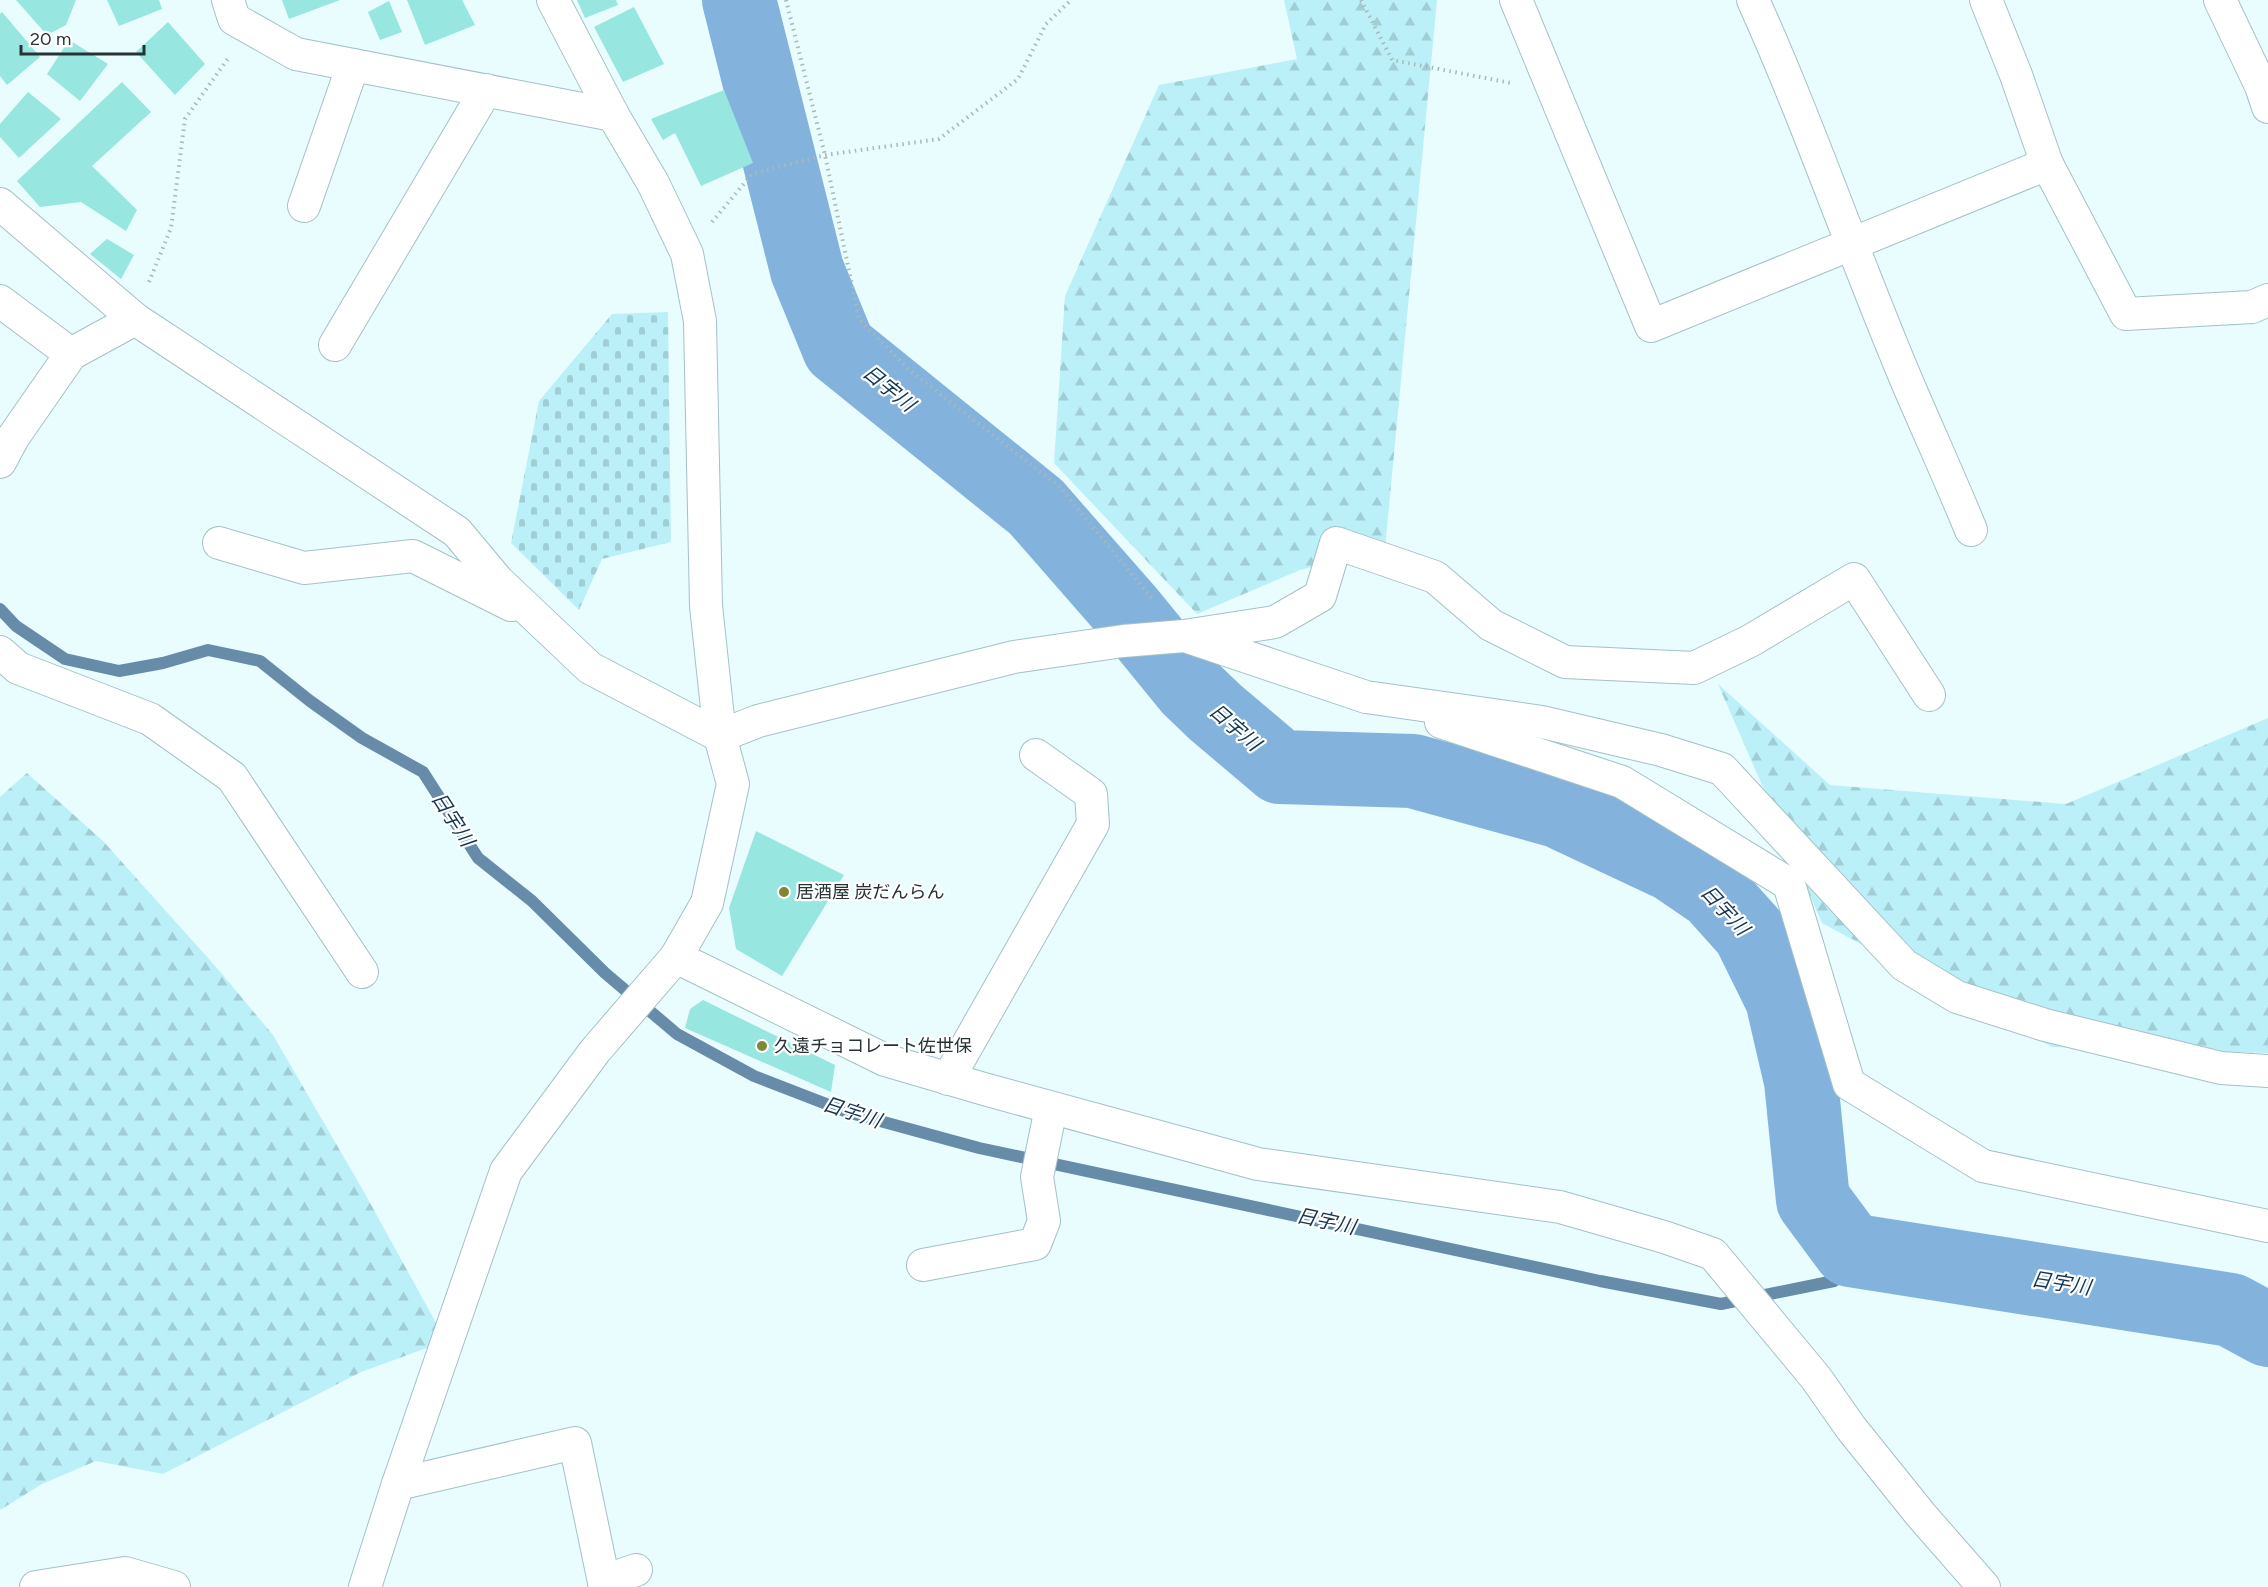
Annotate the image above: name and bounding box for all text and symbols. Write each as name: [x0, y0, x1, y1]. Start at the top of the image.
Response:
scale bar: [21, 18, 144, 56]
text: 20 m: [30, 28, 71, 50]
water label: 日宇川: [858, 360, 921, 417]
water label: 日宇川: [1204, 698, 1267, 757]
water label: 日宇川: [427, 787, 480, 852]
water label: 日宇川: [1696, 880, 1756, 942]
place label: 居酒屋 炭だんらん: [796, 881, 944, 903]
marker: 居酒屋 炭だんらん: [777, 885, 791, 899]
place label: 久遠チョコレート佐世保: [774, 1035, 972, 1057]
marker: 久遠チョコレート佐世保: [755, 1039, 769, 1053]
water label: 日宇川: [820, 1091, 886, 1133]
water label: 日宇川: [1294, 1203, 1360, 1239]
water label: 日宇川: [2029, 1266, 2094, 1300]

